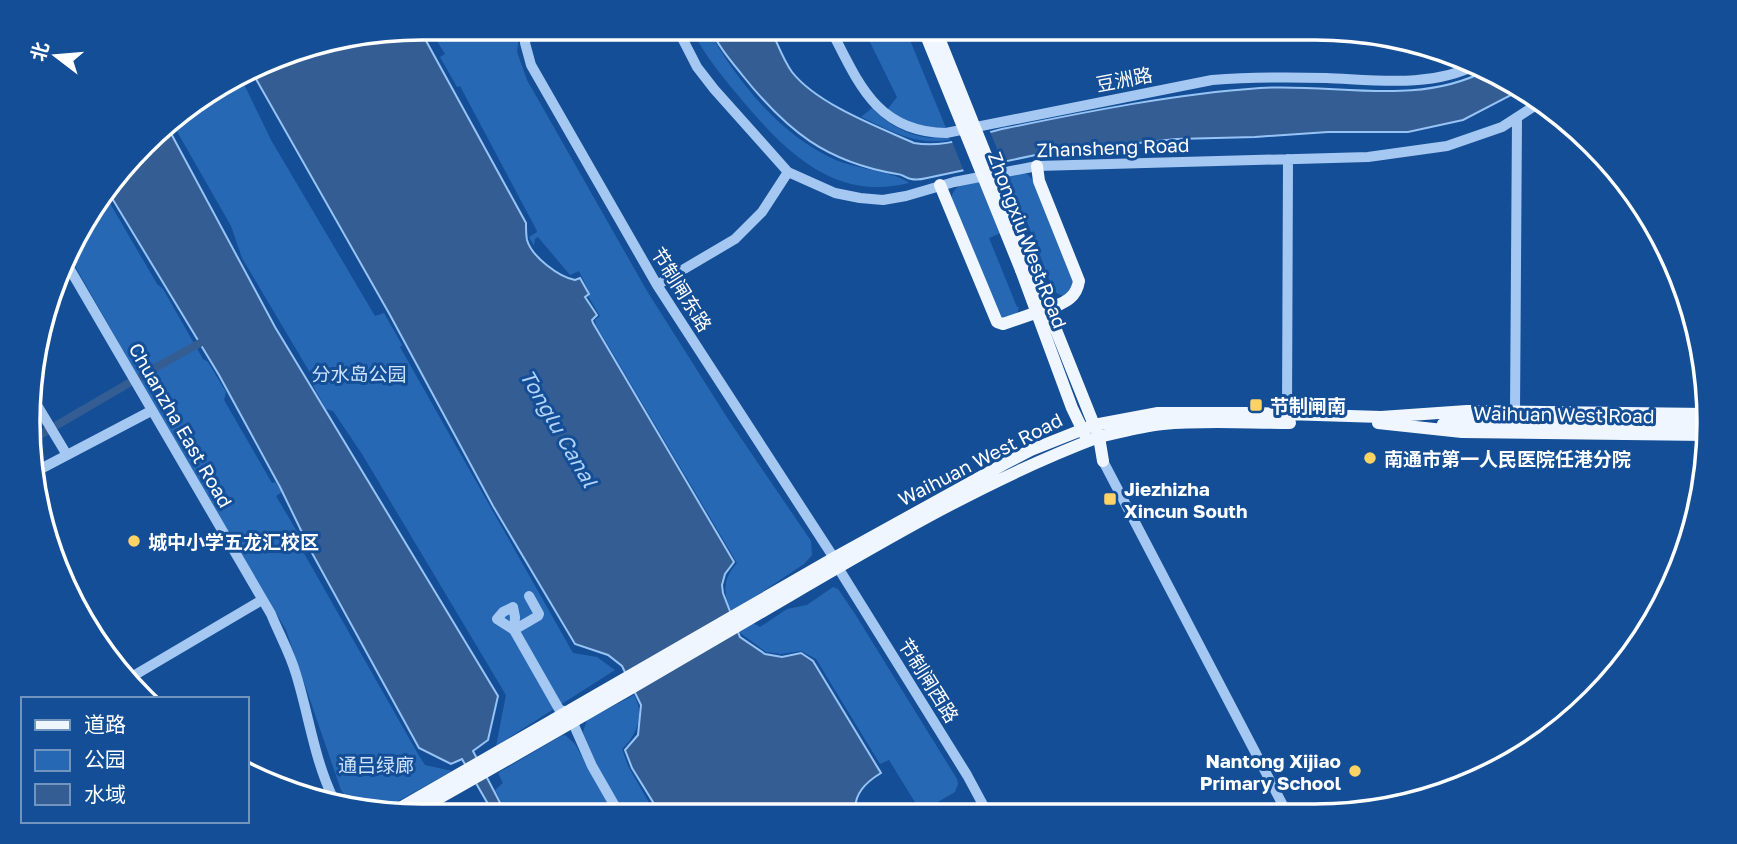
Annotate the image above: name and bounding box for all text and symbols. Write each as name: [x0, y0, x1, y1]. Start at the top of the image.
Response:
north arrow: [21, 21, 91, 91]
text: 北: [26, 39, 53, 63]
street label: 豆洲路: [1094, 62, 1154, 96]
street label: Zhansheng Road: [1036, 133, 1190, 161]
street label: Zhongxiu West Road: [984, 149, 1072, 331]
street label: 节制闸东路: [647, 243, 717, 335]
street label: Chuanzha East Road: [124, 338, 238, 512]
park label: 分水岛公园: [311, 362, 407, 385]
water label: Tonglu Canal: [515, 364, 604, 493]
place label: 节制闸南: [1270, 394, 1346, 417]
marker: 节制闸南: [1248, 397, 1264, 413]
street label: Waihuan West Road: [1473, 401, 1655, 427]
street label: Waihuan West Road: [894, 408, 1066, 510]
place label: 南通市第一人民医院任港分院: [1384, 447, 1631, 470]
marker: 南通市第一人民医院任港分院: [1362, 450, 1378, 466]
place label: Jiezhizha Xincun South: [1124, 477, 1247, 522]
marker: Jiezhizha Xincun South: [1102, 491, 1118, 507]
place label: 城中小学五龙汇校区: [148, 530, 319, 553]
marker: 城中小学五龙汇校区: [126, 533, 142, 549]
street label: 节制闸西路: [894, 634, 964, 726]
legend: [21, 697, 248, 823]
text: 道路: [84, 711, 126, 737]
text: 公园: [84, 746, 126, 772]
place label: Nantong Xijiao Primary School: [1200, 749, 1341, 794]
park label: 通吕绿廊: [338, 753, 414, 776]
marker: Nantong Xijiao Primary School: [1347, 763, 1363, 779]
text: 水域: [84, 781, 126, 807]

